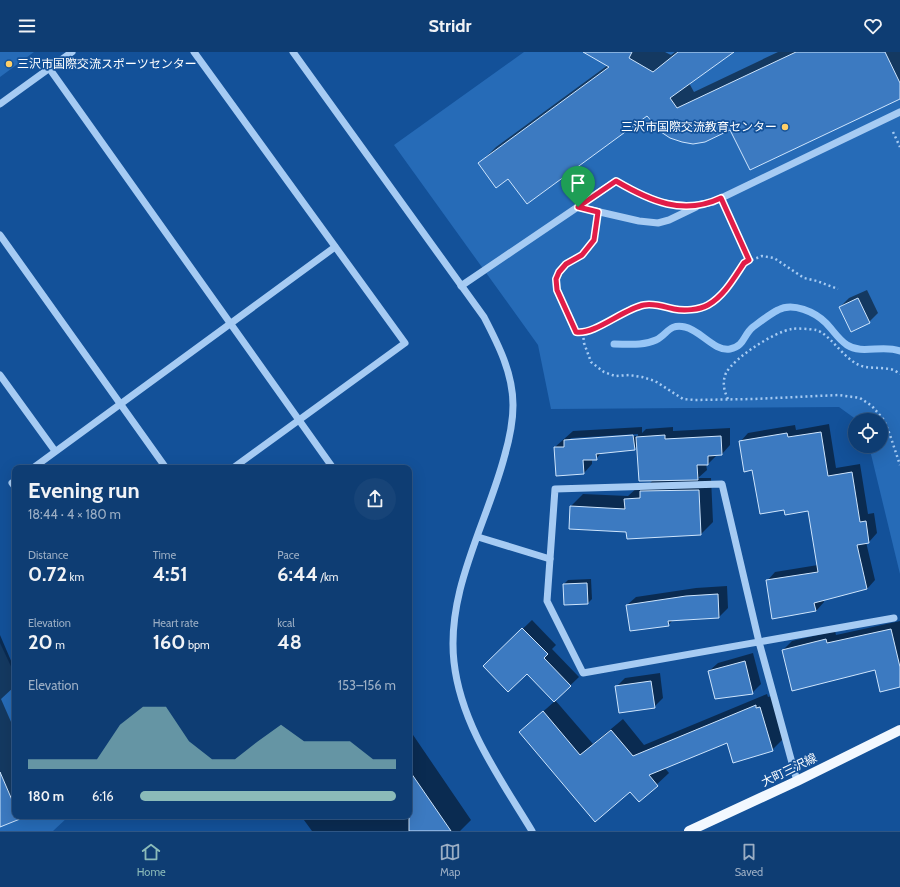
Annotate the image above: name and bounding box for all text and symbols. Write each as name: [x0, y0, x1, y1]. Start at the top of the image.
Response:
icon: menu: [16, 15, 38, 37]
text: Stridr: [429, 15, 471, 37]
icon: heart: [862, 15, 884, 37]
place label: 三沢市国際交流スポーツセンター: [17, 56, 197, 71]
marker: 三沢市国際交流スポーツセンター: [4, 59, 14, 69]
place label: 三沢市国際交流教育センター: [621, 119, 777, 134]
marker: 三沢市国際交流教育センター: [780, 122, 790, 132]
pin: [561, 166, 595, 207]
icon: arrive: [567, 172, 589, 194]
map controls: [848, 413, 888, 453]
button: locate: [848, 413, 888, 453]
text: Evening run: [28, 477, 140, 504]
button: share: [354, 478, 396, 520]
text: 18:44 · 4 × 180 m: [28, 506, 121, 522]
text: Distance: [28, 548, 69, 562]
text: Time: [153, 548, 176, 562]
text: Pace: [277, 548, 299, 562]
text: 0.72: [28, 562, 67, 586]
text: 4:51: [153, 562, 188, 586]
text: 6:44: [277, 562, 318, 586]
text: km: [67, 570, 84, 584]
text: /km: [318, 570, 338, 584]
text: Elevation: [28, 616, 71, 630]
text: Heart rate: [153, 616, 199, 630]
text: kcal: [277, 616, 295, 630]
text: 20: [28, 630, 53, 654]
text: 160: [153, 630, 185, 654]
text: 48: [277, 630, 302, 654]
text: m: [53, 638, 65, 652]
text: bpm: [185, 638, 210, 652]
text: Elevation: [28, 677, 79, 693]
text: 153–156 m: [338, 677, 396, 693]
street label: 大町三沢線: [759, 750, 819, 789]
text: 180 m: [28, 788, 64, 804]
text: 6:16: [92, 788, 114, 804]
tab: Home: [137, 841, 166, 879]
tab: Map: [439, 841, 461, 879]
tab: Saved: [735, 841, 763, 879]

